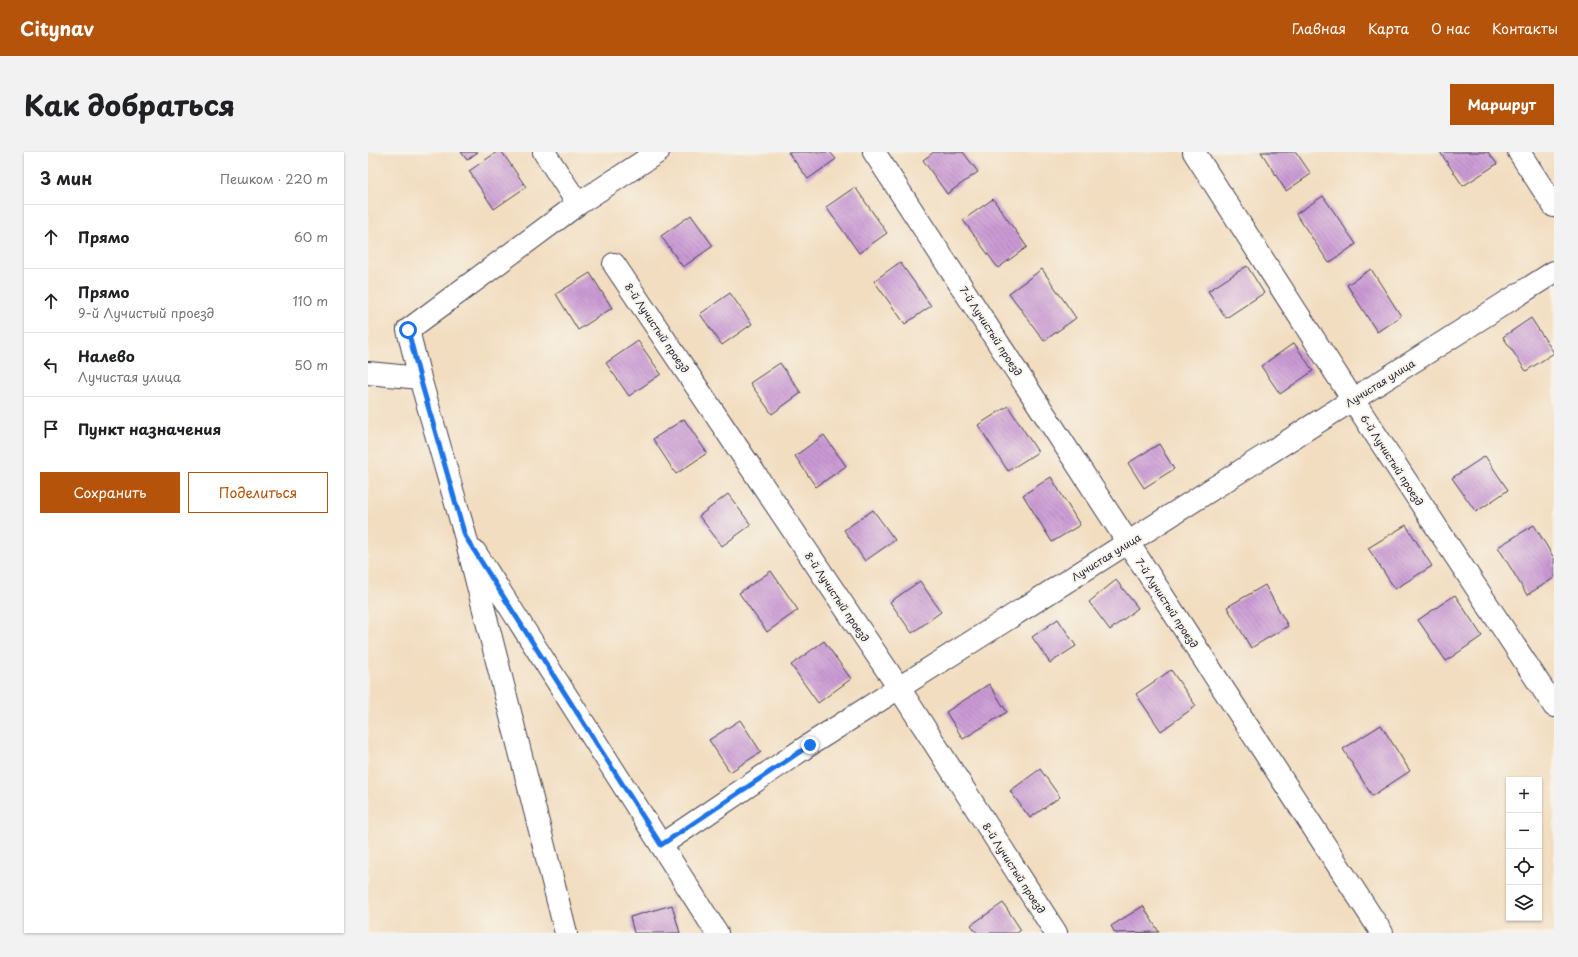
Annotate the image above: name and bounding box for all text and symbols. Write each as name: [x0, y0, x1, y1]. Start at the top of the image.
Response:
text: Citynav: [20, 14, 94, 42]
text: Главная: [1292, 18, 1346, 39]
text: Карта: [1368, 18, 1409, 39]
text: О нас: [1431, 18, 1470, 39]
text: Контакты: [1492, 18, 1558, 39]
text: Как добраться: [24, 83, 235, 126]
button: Маршрут: [1450, 84, 1554, 125]
text: 3 мин: [40, 165, 92, 191]
text: Пешком · 220 m: [220, 169, 328, 188]
text: Прямо: [78, 225, 129, 248]
icon: ahead: [40, 226, 62, 248]
text: 60 m: [294, 227, 328, 246]
text: Прямо: [78, 280, 129, 303]
street label: 8-й Лучистый проезд: [621, 280, 693, 376]
street label: 7-й Лучистый проезд: [956, 283, 1026, 379]
icon: ahead: [40, 290, 62, 312]
text: 110 m: [293, 291, 328, 310]
text: 9-й Лучистый проезд: [78, 303, 214, 322]
route start: [399, 321, 417, 339]
text: Налево: [78, 344, 135, 367]
icon: left: [40, 354, 62, 376]
text: 50 m: [294, 355, 328, 374]
street label: Лучистая улица: [1342, 355, 1418, 411]
text: Лучистая улица: [78, 367, 181, 386]
street label: 6-й Лучистый проезд: [1356, 411, 1428, 509]
text: Пункт назначения: [78, 417, 221, 440]
icon: arrive: [40, 418, 62, 440]
button: Сохранить: [40, 472, 180, 513]
button: Поделиться: [188, 472, 328, 513]
street label: Лучистая улица: [1068, 529, 1144, 585]
street label: 8-й Лучистый проезд: [801, 549, 873, 645]
street label: 7-й Лучистый проезд: [1132, 555, 1202, 651]
route end: [801, 736, 819, 754]
map controls: [1506, 777, 1542, 921]
button: +: [1506, 777, 1542, 813]
button: −: [1506, 813, 1542, 849]
street label: 8-й Лучистый проезд: [979, 819, 1049, 917]
button: locate: [1506, 849, 1542, 885]
button: layers: [1506, 885, 1542, 921]

